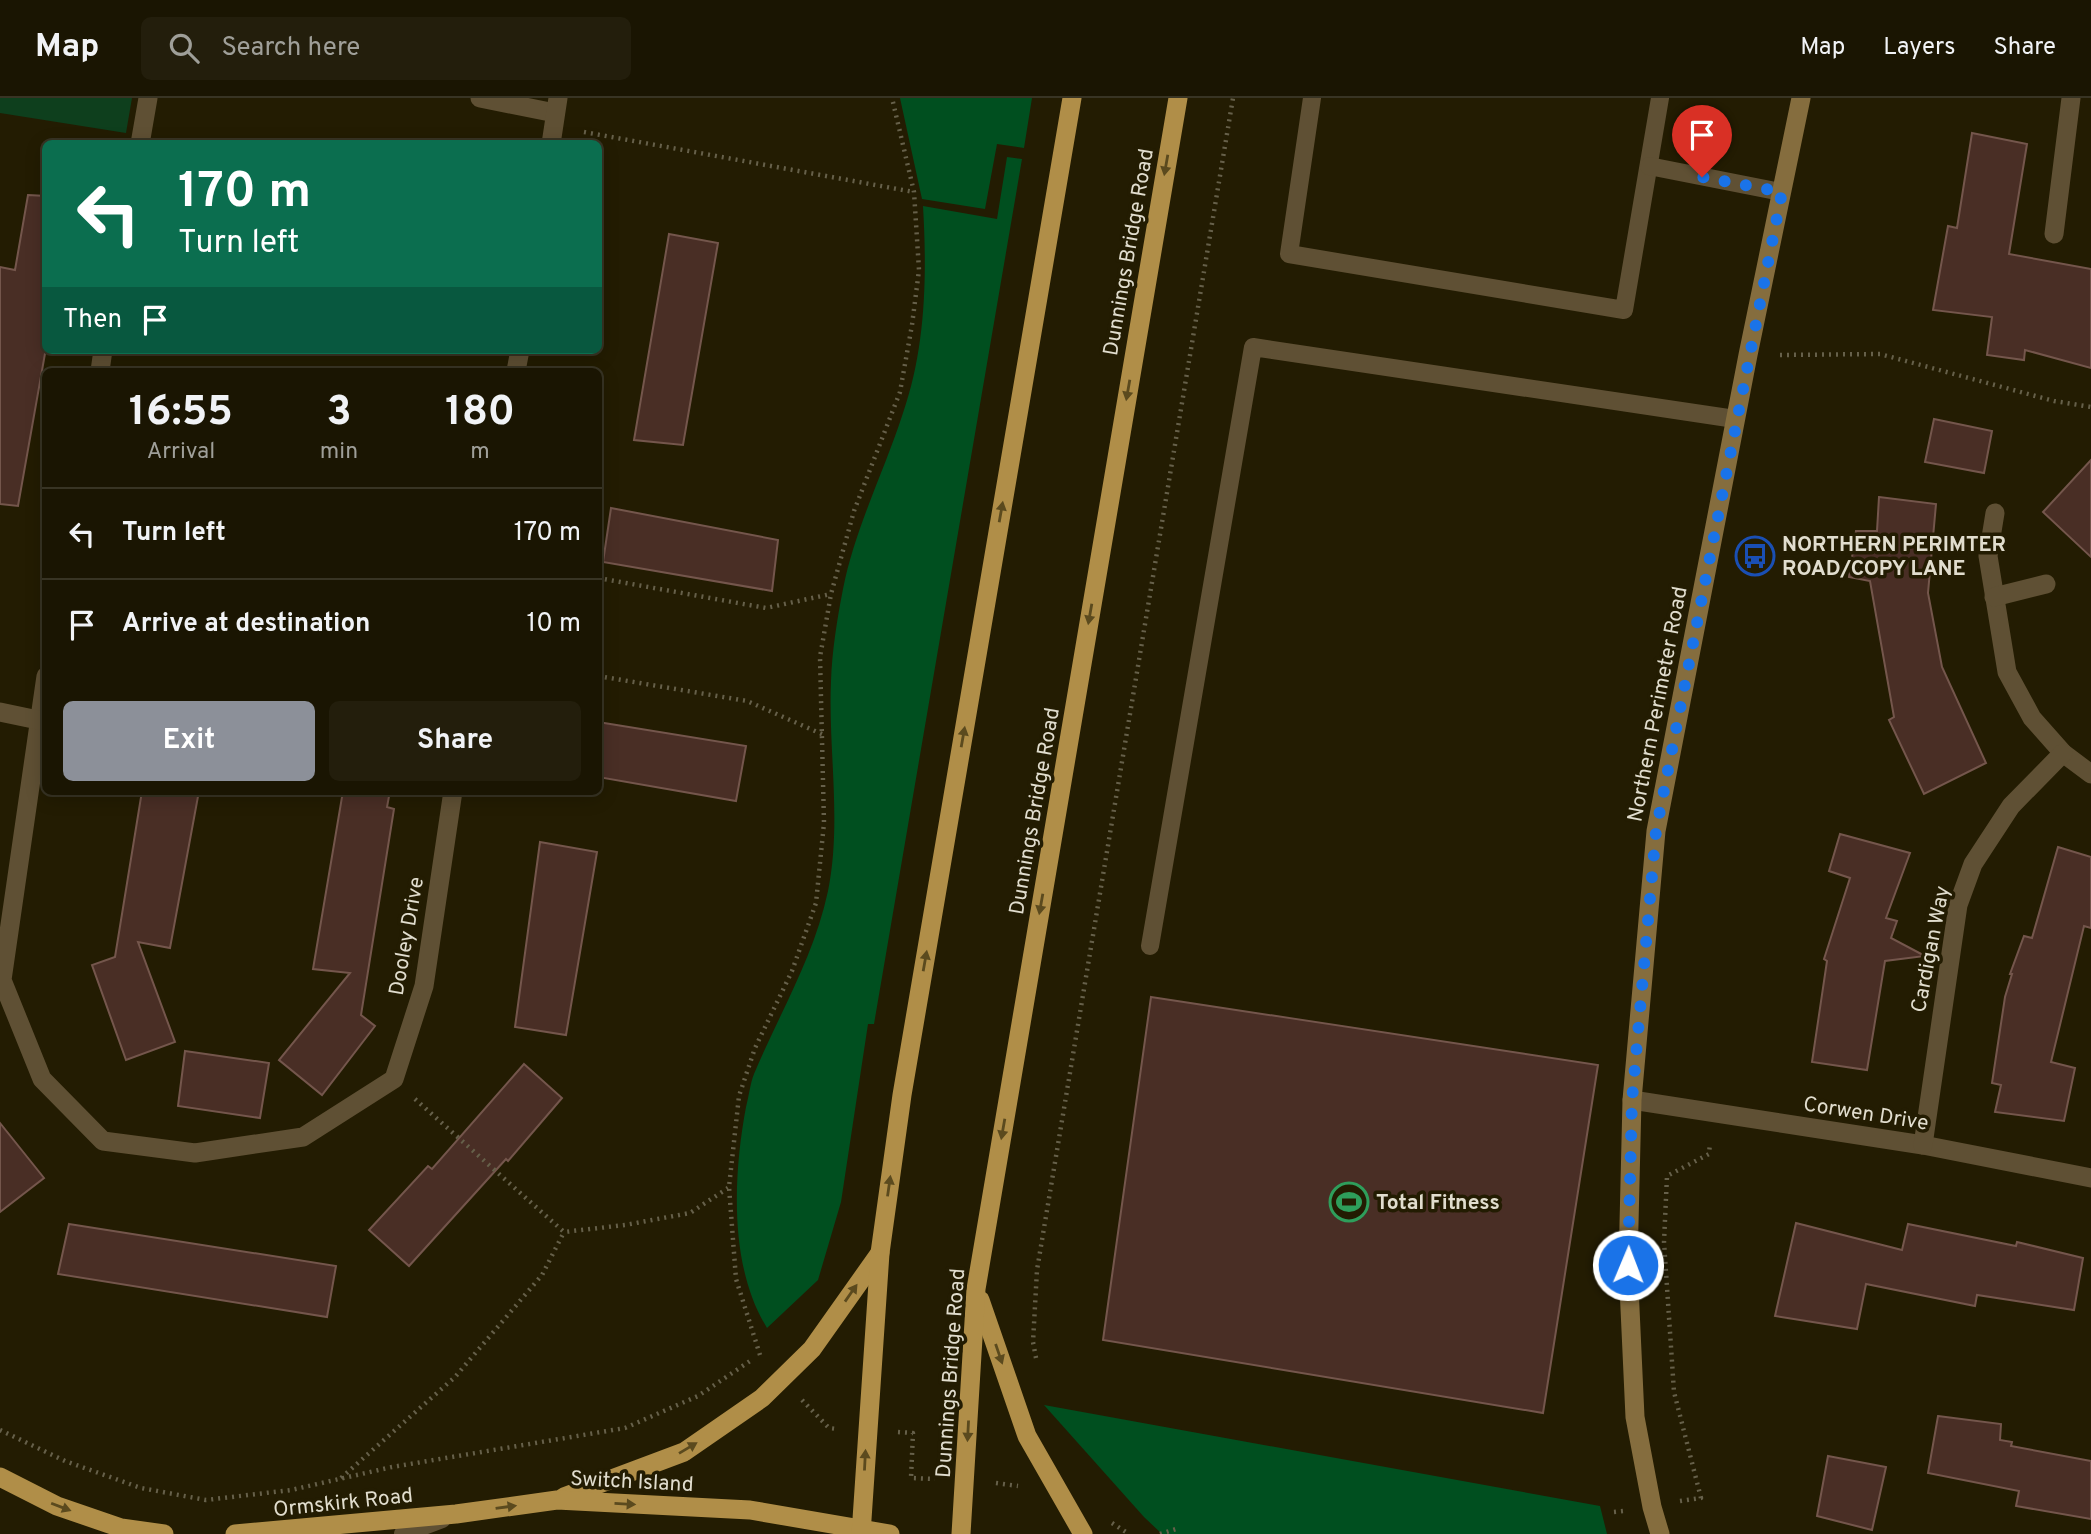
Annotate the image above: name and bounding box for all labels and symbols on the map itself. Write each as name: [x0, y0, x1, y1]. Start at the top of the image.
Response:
pin: [1672, 105, 1732, 177]
street label: Dunnings Bridge Road: [1098, 147, 1161, 358]
one-way arrow: [1160, 154, 1171, 176]
one-way arrow: [1122, 379, 1133, 401]
one-way arrow: [996, 501, 1007, 523]
place label: NORTHERN PERIMTER ROAD/COPY LANE: [1782, 532, 2006, 583]
bus stop icon: NORTHERN PERIMTER ROAD/COPY LANE: [1734, 535, 1776, 577]
street label: Northern Perimeter Road: [1622, 584, 1695, 824]
one-way arrow: [1084, 603, 1095, 625]
street label: Dunnings Bridge Road: [1004, 706, 1067, 917]
one-way arrow: [958, 726, 969, 748]
street label: Dooley Drive: [384, 875, 431, 998]
street label: Cardigan Way: [1906, 884, 1957, 1015]
one-way arrow: [1035, 894, 1046, 916]
one-way arrow: [920, 950, 931, 972]
street label: Corwen Drive: [1801, 1091, 1930, 1138]
one-way arrow: [998, 1118, 1009, 1140]
one-way arrow: [884, 1174, 895, 1196]
sports icon: Total Fitness: [1328, 1181, 1370, 1223]
place label: Total Fitness: [1376, 1190, 1500, 1217]
position arrow: [1591, 1228, 1665, 1302]
street label: Dunnings Bridge Road: [931, 1267, 972, 1479]
one-way arrow: [844, 1284, 858, 1302]
one-way arrow: [994, 1343, 1005, 1364]
one-way arrow: [962, 1420, 973, 1442]
one-way arrow: [679, 1442, 698, 1454]
one-way arrow: [860, 1449, 871, 1471]
street label: Switch Island: [570, 1466, 694, 1499]
street label: Ormskirk Road: [272, 1483, 414, 1524]
one-way arrow: [614, 1498, 636, 1509]
one-way arrow: [51, 1501, 72, 1512]
one-way arrow: [495, 1501, 517, 1512]

